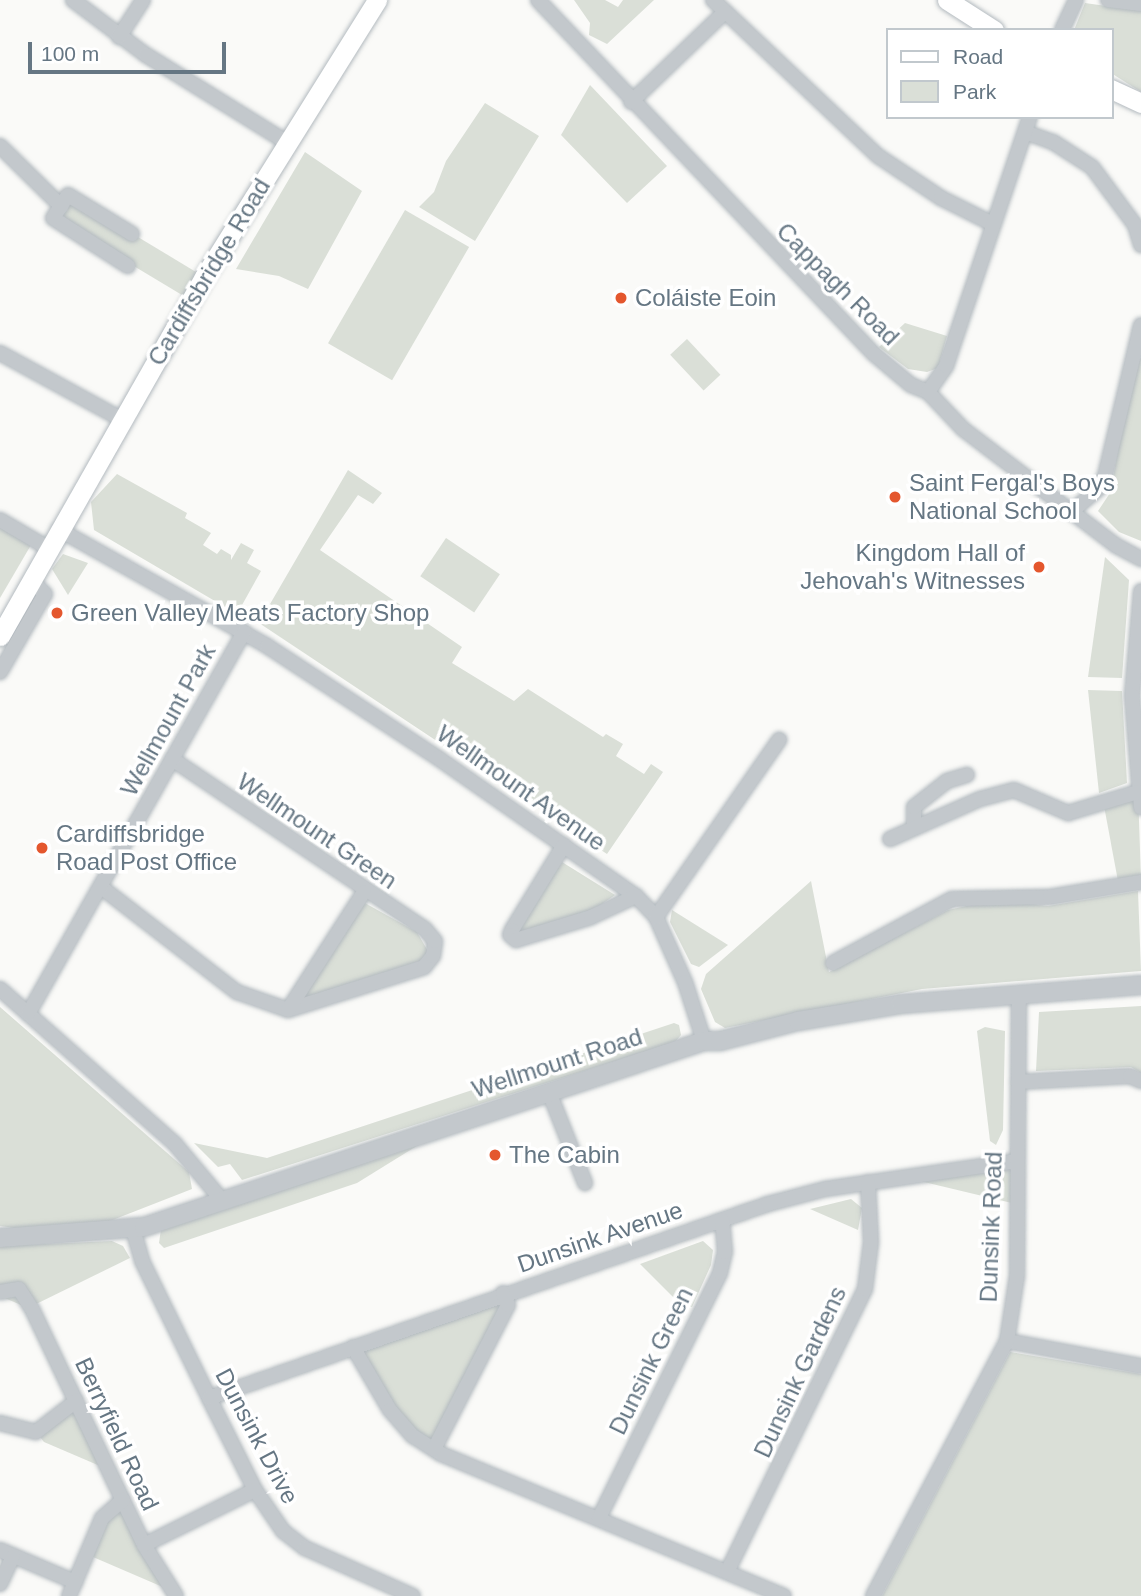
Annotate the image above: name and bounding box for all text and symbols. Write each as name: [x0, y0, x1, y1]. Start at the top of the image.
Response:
scale bar: [32, 28, 229, 72]
legend: [886, 28, 1113, 119]
text: 100 m: [41, 42, 99, 65]
text: Road: [953, 45, 1003, 68]
text: Park: [953, 80, 996, 103]
street label: Cardiffsbridge Road: [142, 173, 276, 371]
street label: Cappagh Road: [771, 217, 905, 351]
place label: Coláiste Eoin: [635, 284, 776, 312]
marker: Coláiste Eoin: [613, 290, 629, 306]
place label: Saint Fergal's Boys National School: [909, 469, 1115, 525]
marker: Saint Fergal's Boys National School: [887, 489, 903, 505]
place label: Kingdom Hall of Jehovah's Witnesses: [800, 539, 1025, 595]
marker: Kingdom Hall of Jehovah's Witnesses: [1031, 559, 1047, 575]
place label: Green Valley Meats Factory Shop: [71, 599, 429, 627]
marker: Green Valley Meats Factory Shop: [49, 605, 65, 621]
street label: Wellmount Park: [114, 639, 222, 801]
street label: Wellmount Avenue: [431, 719, 611, 857]
street label: Wellmount Green: [232, 767, 402, 895]
place label: Cardiffsbridge Road Post Office: [56, 820, 237, 876]
marker: Cardiffsbridge Road Post Office: [34, 840, 50, 856]
street label: Wellmount Road: [468, 1022, 646, 1104]
place label: The Cabin: [509, 1141, 620, 1169]
marker: The Cabin: [487, 1147, 503, 1163]
street label: Dunsink Road: [974, 1151, 1008, 1303]
street label: Dunsink Avenue: [513, 1195, 687, 1279]
street label: Dunsink Gardens: [748, 1282, 852, 1462]
street label: Dunsink Green: [603, 1283, 699, 1439]
street label: Berryfield Road: [69, 1353, 165, 1515]
street label: Dunsink Drive: [209, 1363, 305, 1509]

